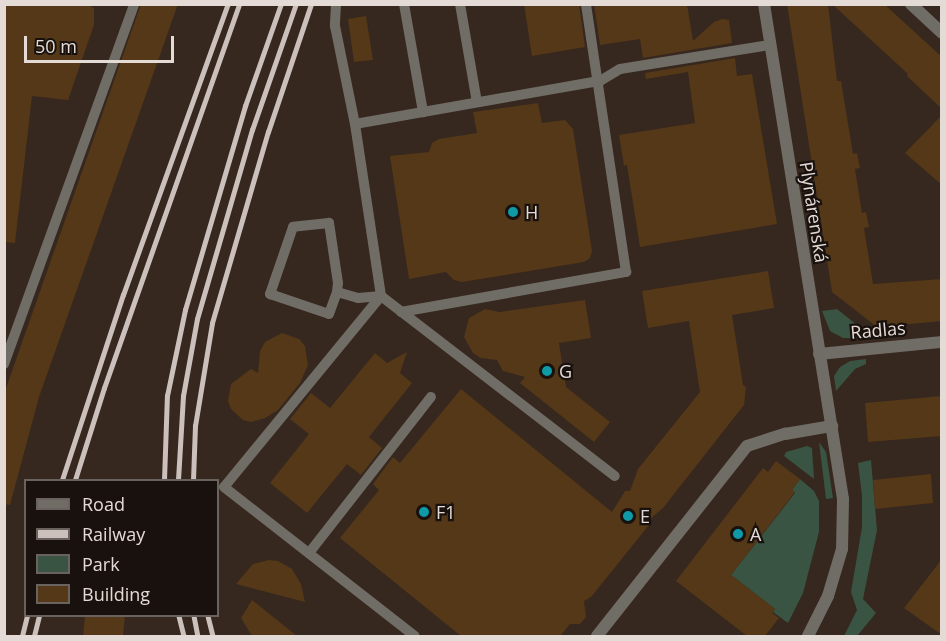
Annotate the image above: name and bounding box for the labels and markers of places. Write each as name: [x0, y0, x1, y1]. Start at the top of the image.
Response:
place label: H: [525, 201, 538, 223]
marker: H: [506, 205, 520, 219]
place label: G: [559, 360, 572, 382]
marker: G: [540, 364, 554, 378]
place label: F1: [436, 501, 456, 523]
marker: F1: [417, 505, 431, 519]
place label: E: [640, 505, 650, 527]
marker: E: [621, 509, 635, 523]
place label: A: [750, 523, 761, 545]
marker: A: [731, 527, 745, 541]

